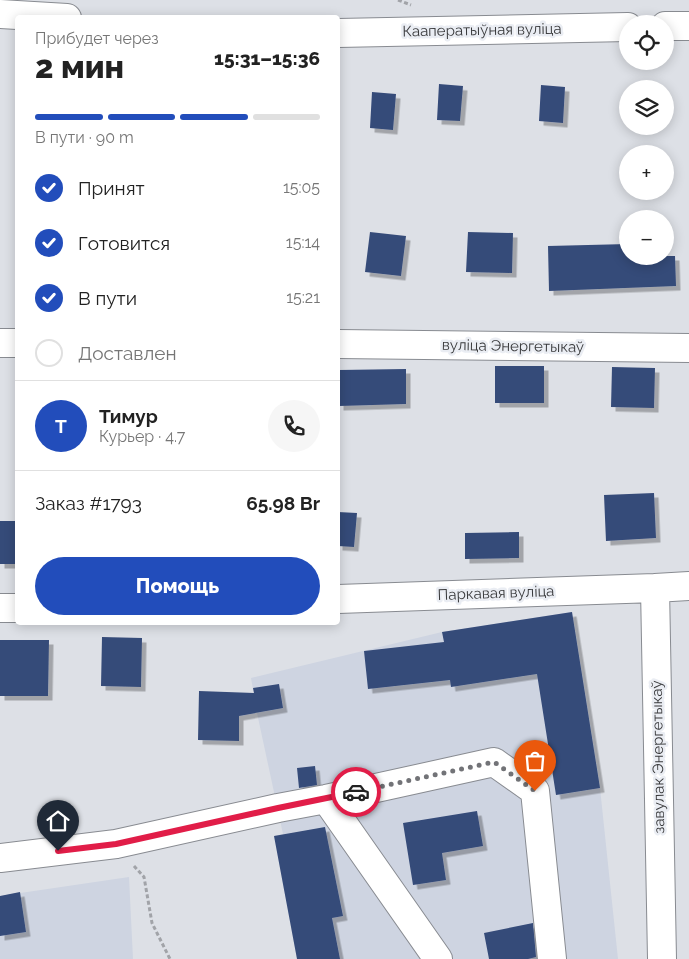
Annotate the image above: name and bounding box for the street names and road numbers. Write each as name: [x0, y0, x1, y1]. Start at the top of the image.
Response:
street label: Кааператыўная вуліца: [402, 20, 562, 40]
street label: вуліца Энергетыкаў: [442, 336, 584, 356]
street label: Паркавая вуліца: [437, 582, 555, 604]
street label: завулак Энергетыкаў: [648, 680, 668, 834]

